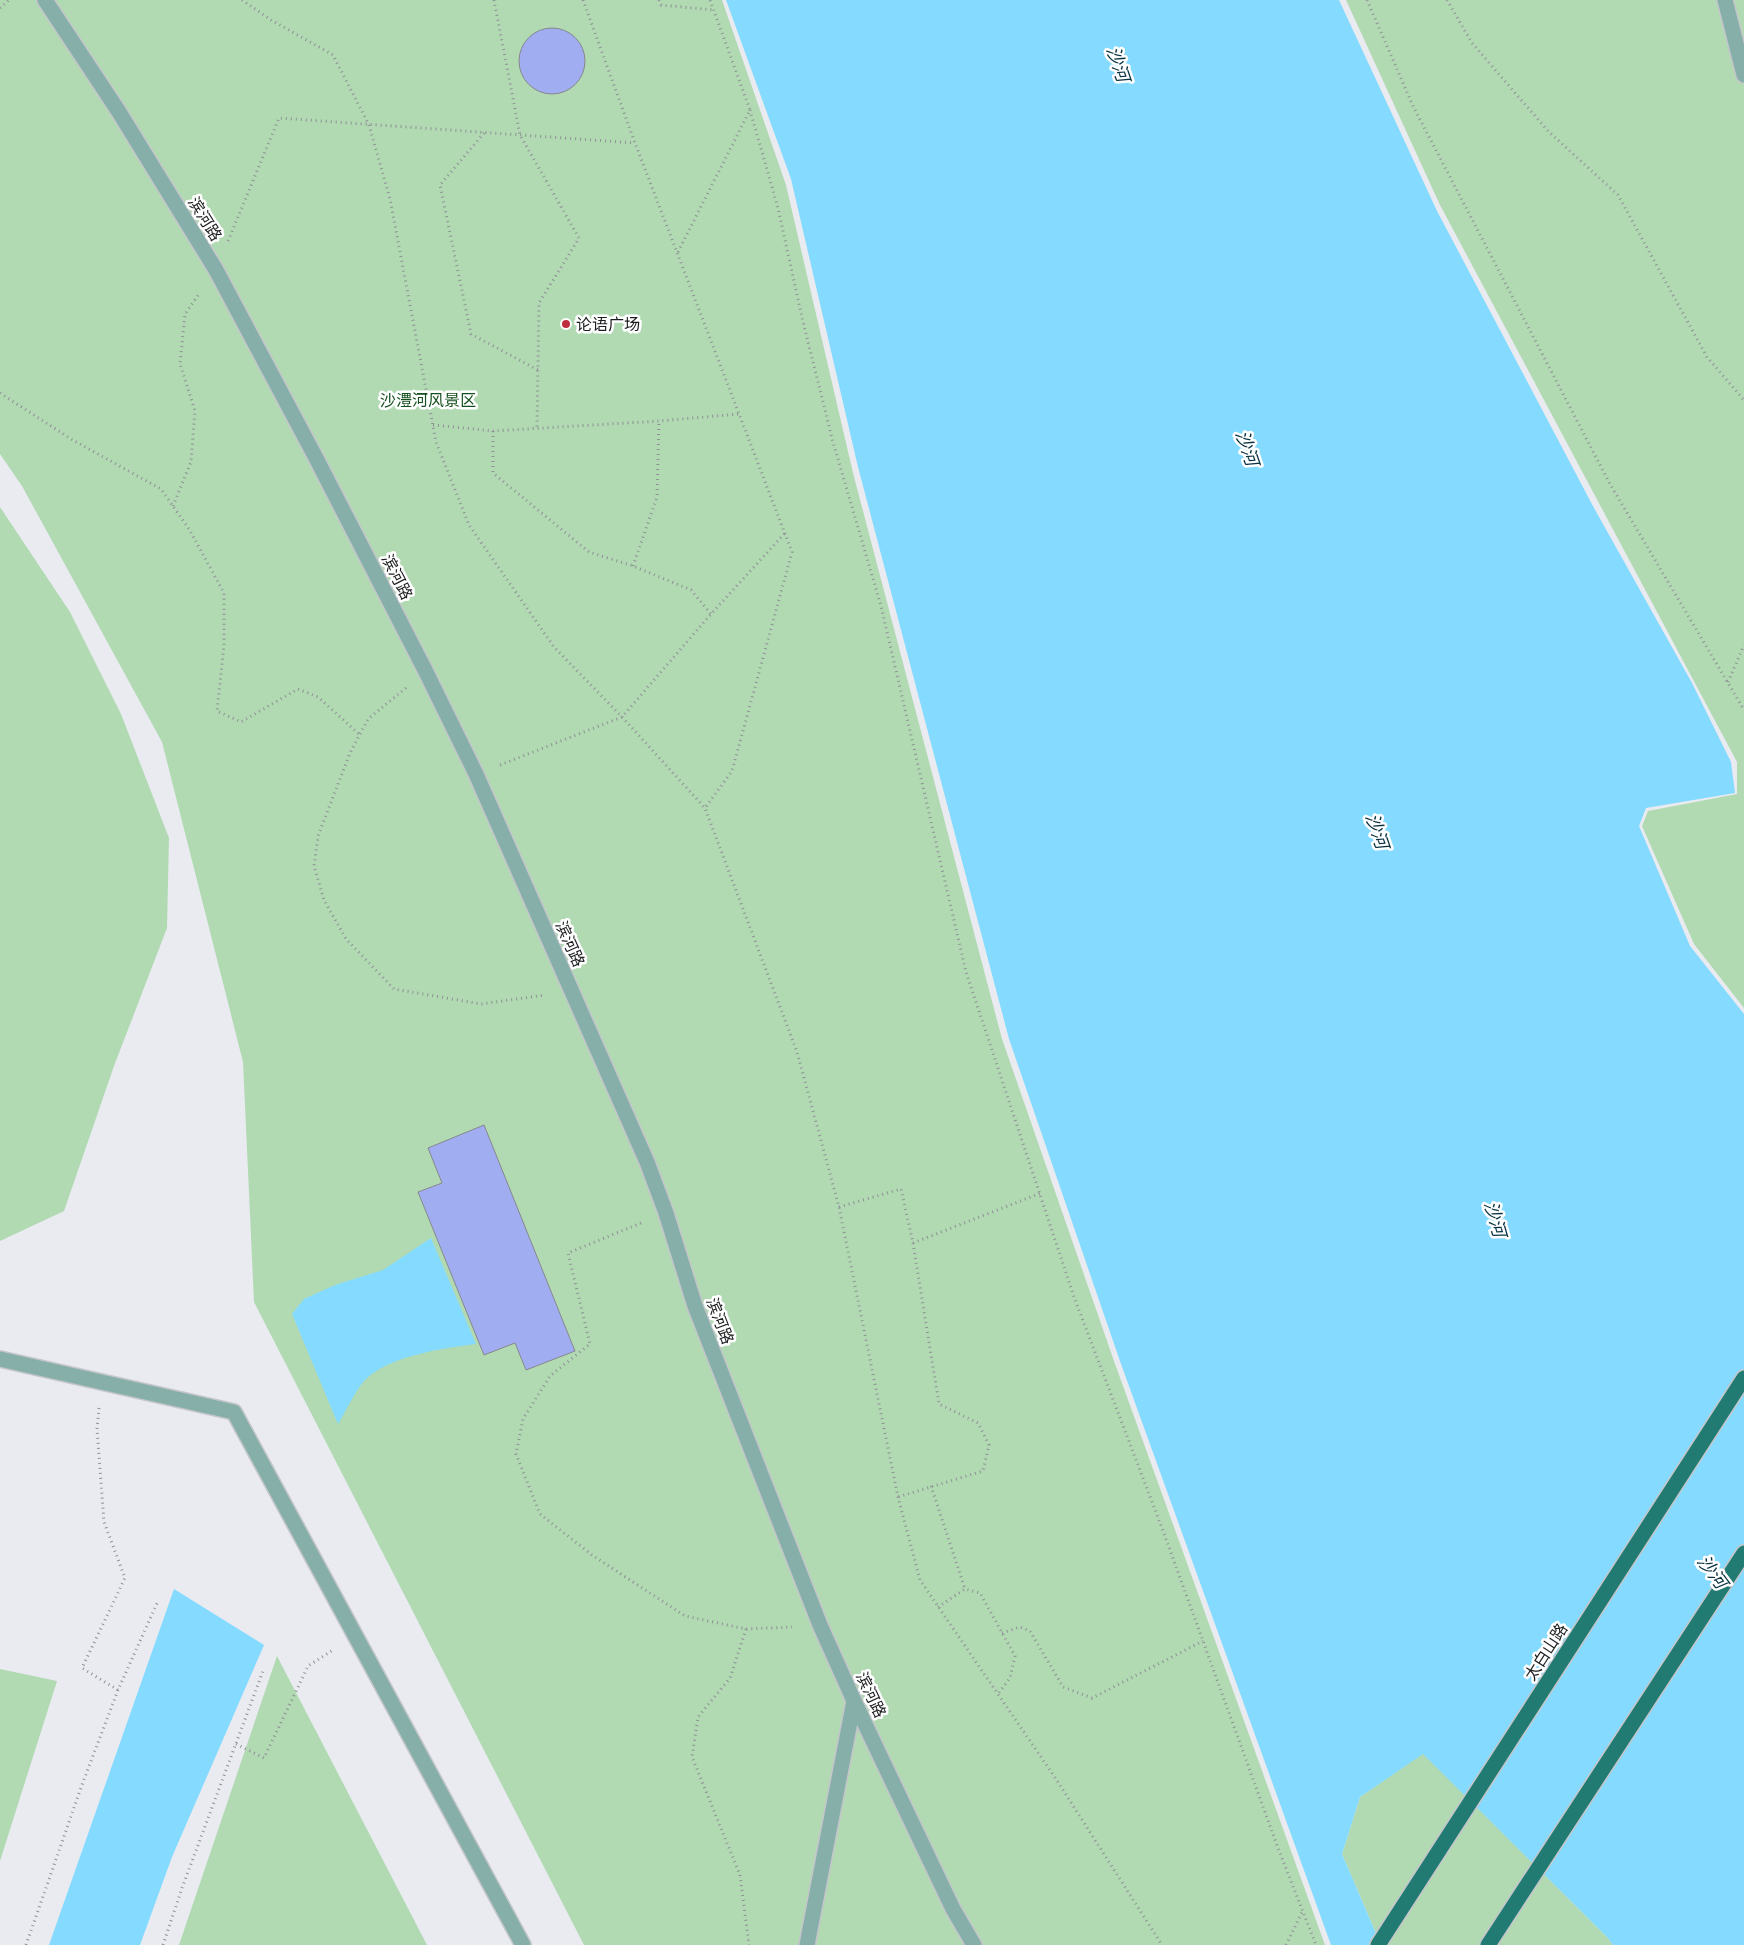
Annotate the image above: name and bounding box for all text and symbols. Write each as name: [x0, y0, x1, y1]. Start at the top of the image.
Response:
water label: 沙河: [1101, 43, 1136, 88]
street label: 滨河路: [183, 193, 227, 245]
place label: 论语广场: [576, 314, 640, 335]
marker: 论语广场: [560, 318, 572, 330]
park label: 沙澧河风景区: [380, 390, 476, 411]
water label: 沙河: [1230, 427, 1265, 472]
street label: 滨河路: [377, 551, 417, 603]
water label: 沙河: [1360, 810, 1395, 855]
street label: 滨河路: [551, 918, 589, 970]
water label: 沙河: [1479, 1198, 1512, 1242]
street label: 滨河路: [702, 1295, 738, 1347]
water label: 沙河: [1692, 1550, 1734, 1596]
street label: 太白山路: [1520, 1619, 1572, 1685]
street label: 滨河路: [851, 1669, 891, 1721]

